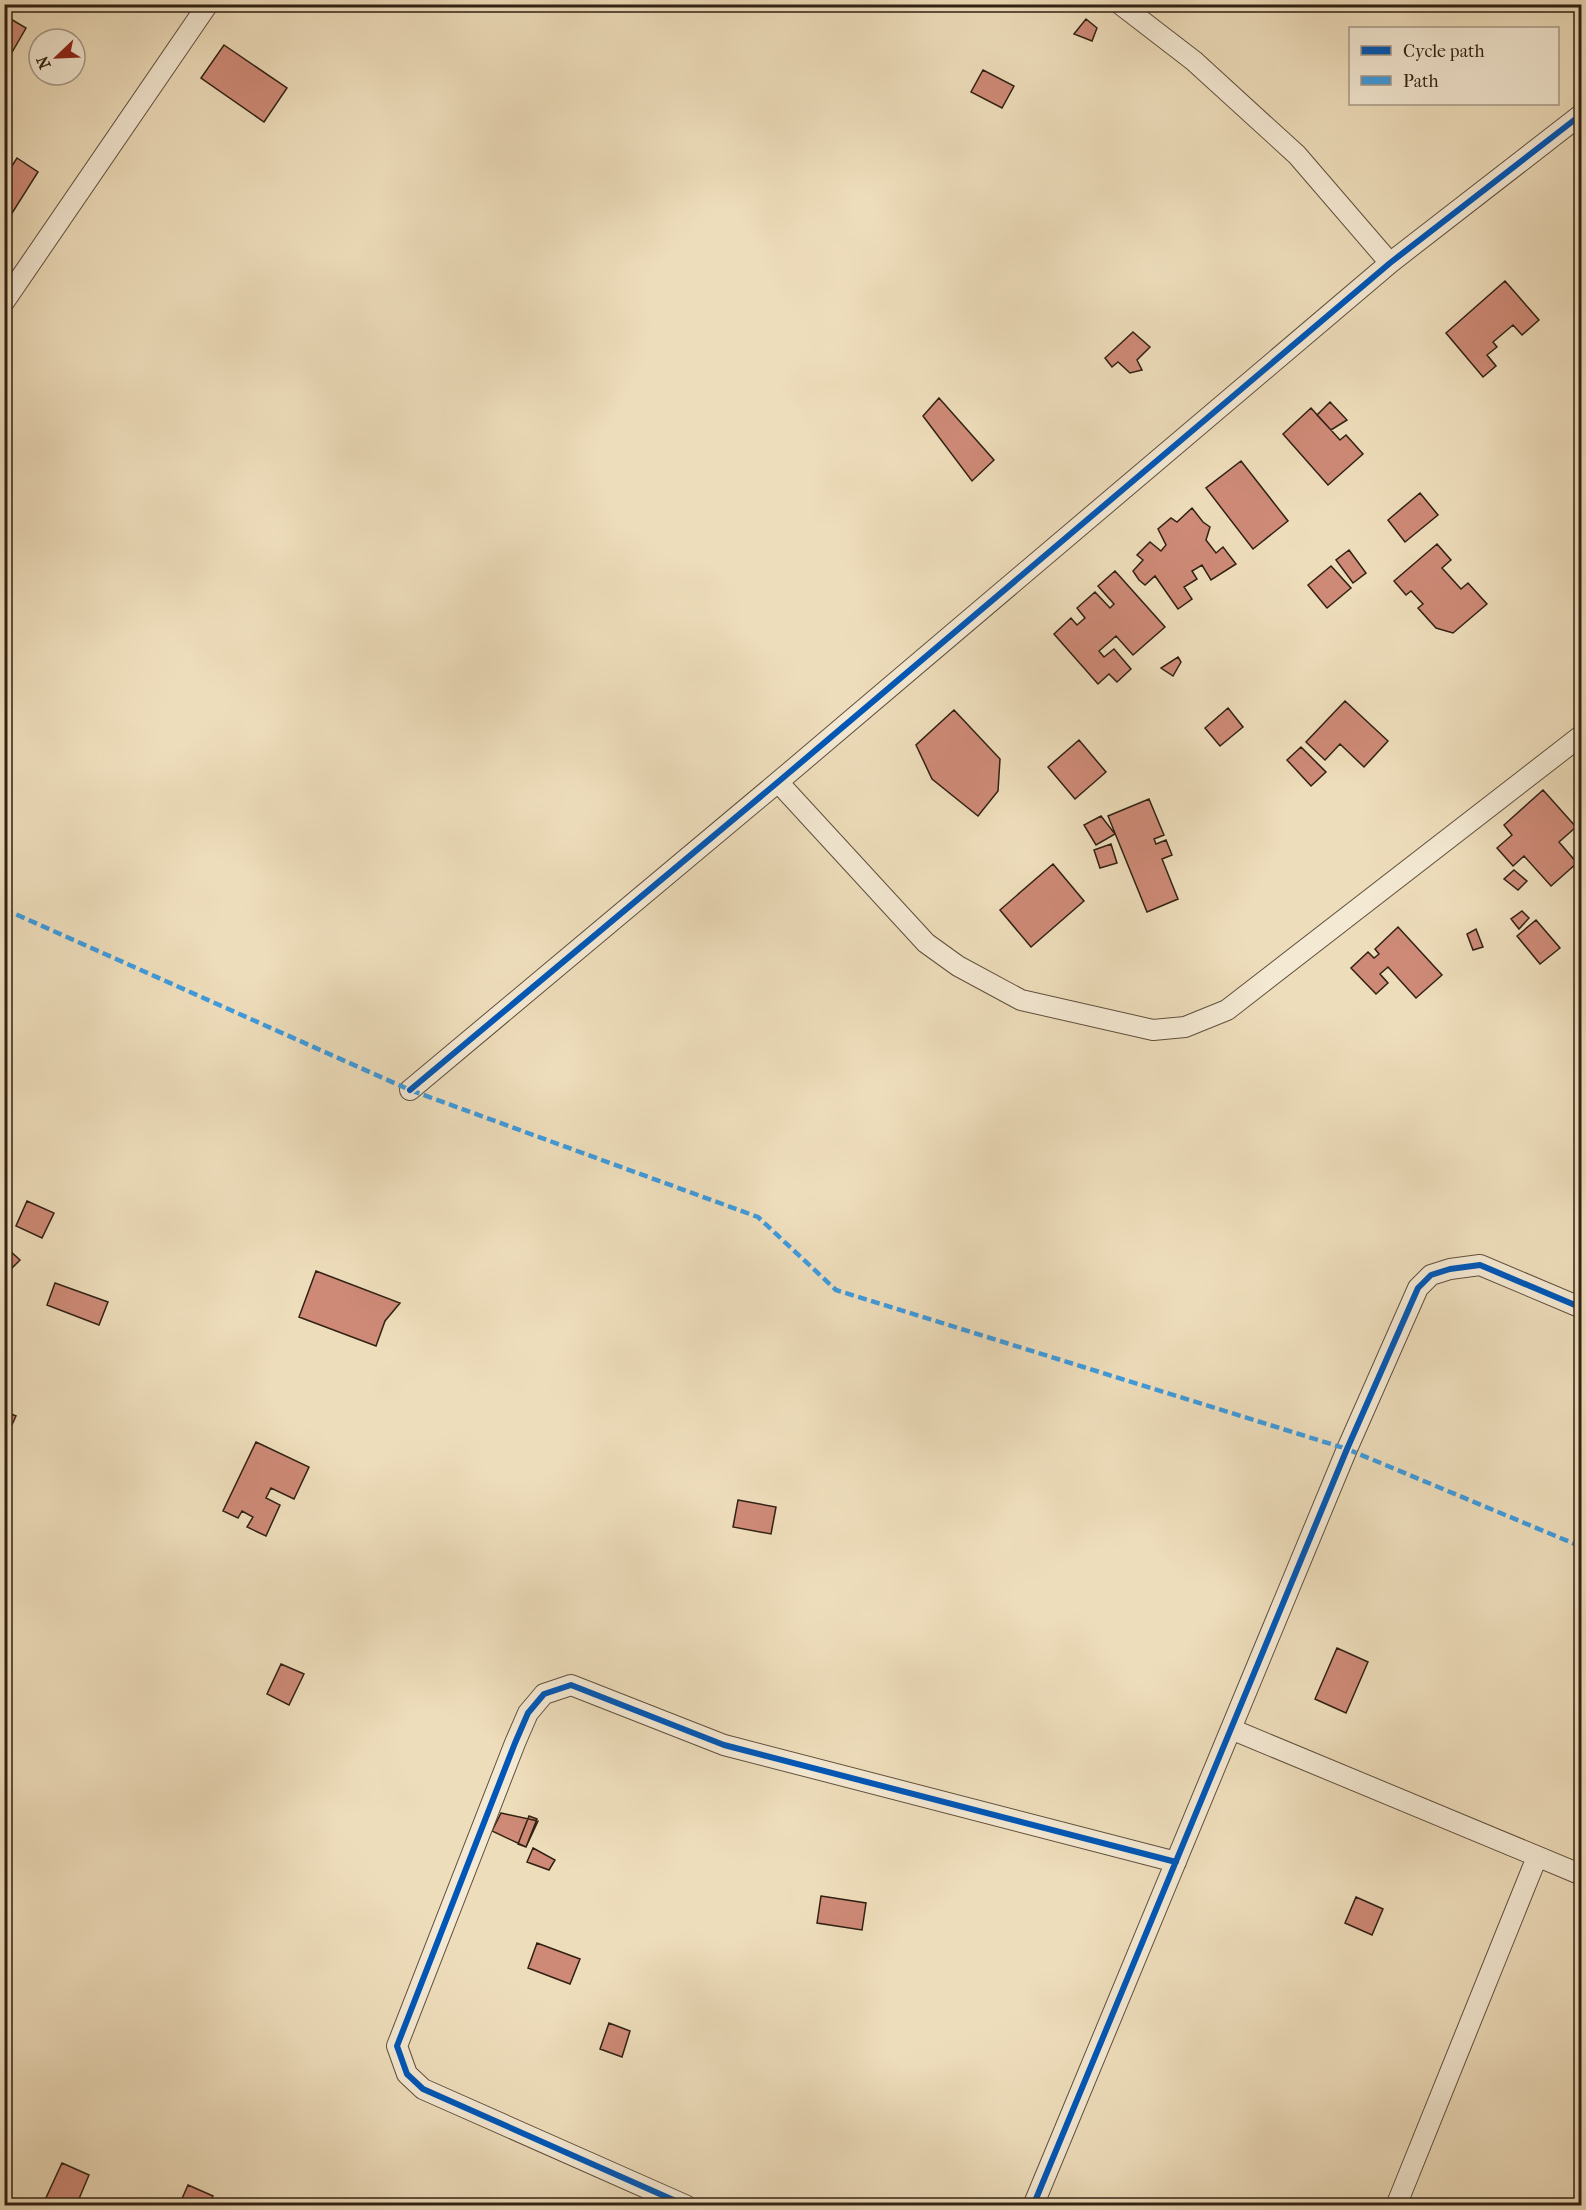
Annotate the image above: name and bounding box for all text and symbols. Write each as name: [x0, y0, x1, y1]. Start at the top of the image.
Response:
north arrow: [27, 27, 87, 87]
legend: [1349, 27, 1559, 105]
text: Cycle path: [1403, 41, 1484, 62]
text: N: [32, 53, 55, 72]
text: Path: [1403, 71, 1439, 92]

